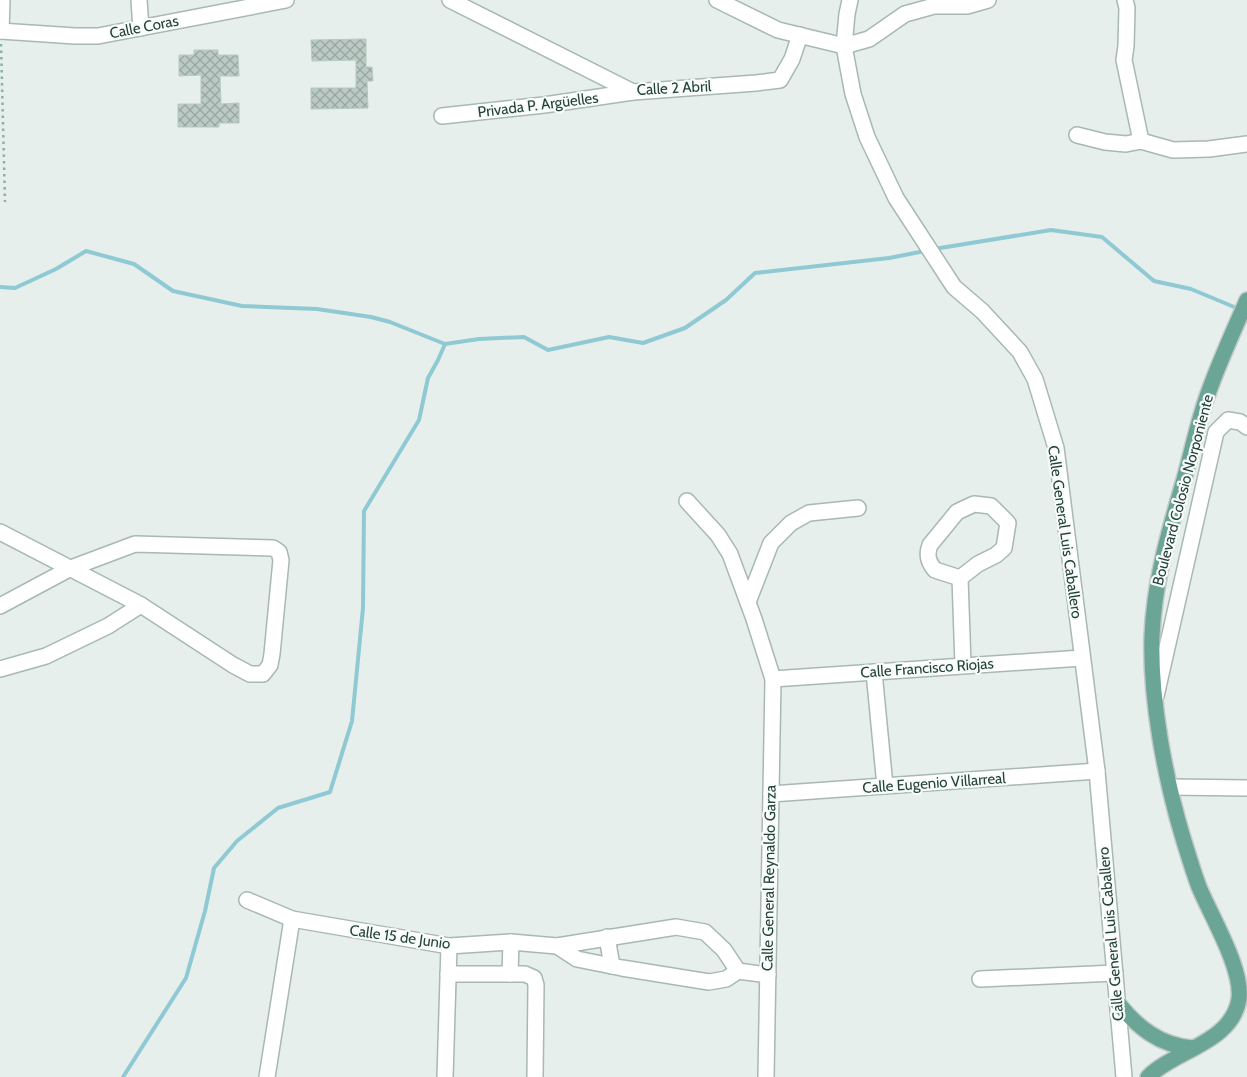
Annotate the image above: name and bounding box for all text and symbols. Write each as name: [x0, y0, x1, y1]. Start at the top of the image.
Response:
street label: Calle Coras: [108, 12, 180, 42]
street label: Calle 2 Abril: [636, 77, 712, 99]
street label: Privada P. Argüelles: [477, 89, 599, 121]
street label: Boulevard Colosio Norponiente: [1149, 392, 1217, 587]
street label: Calle General Luis Caballero: [1044, 444, 1086, 620]
street label: Calle Francisco Riojas: [860, 654, 994, 682]
street label: Calle Eugenio Villarreal: [862, 769, 1007, 797]
street label: Calle General Reynaldo Garza: [758, 784, 780, 971]
street label: Calle General Luis Caballero: [1094, 846, 1128, 1022]
street label: Calle 15 de Junio: [348, 921, 452, 953]

